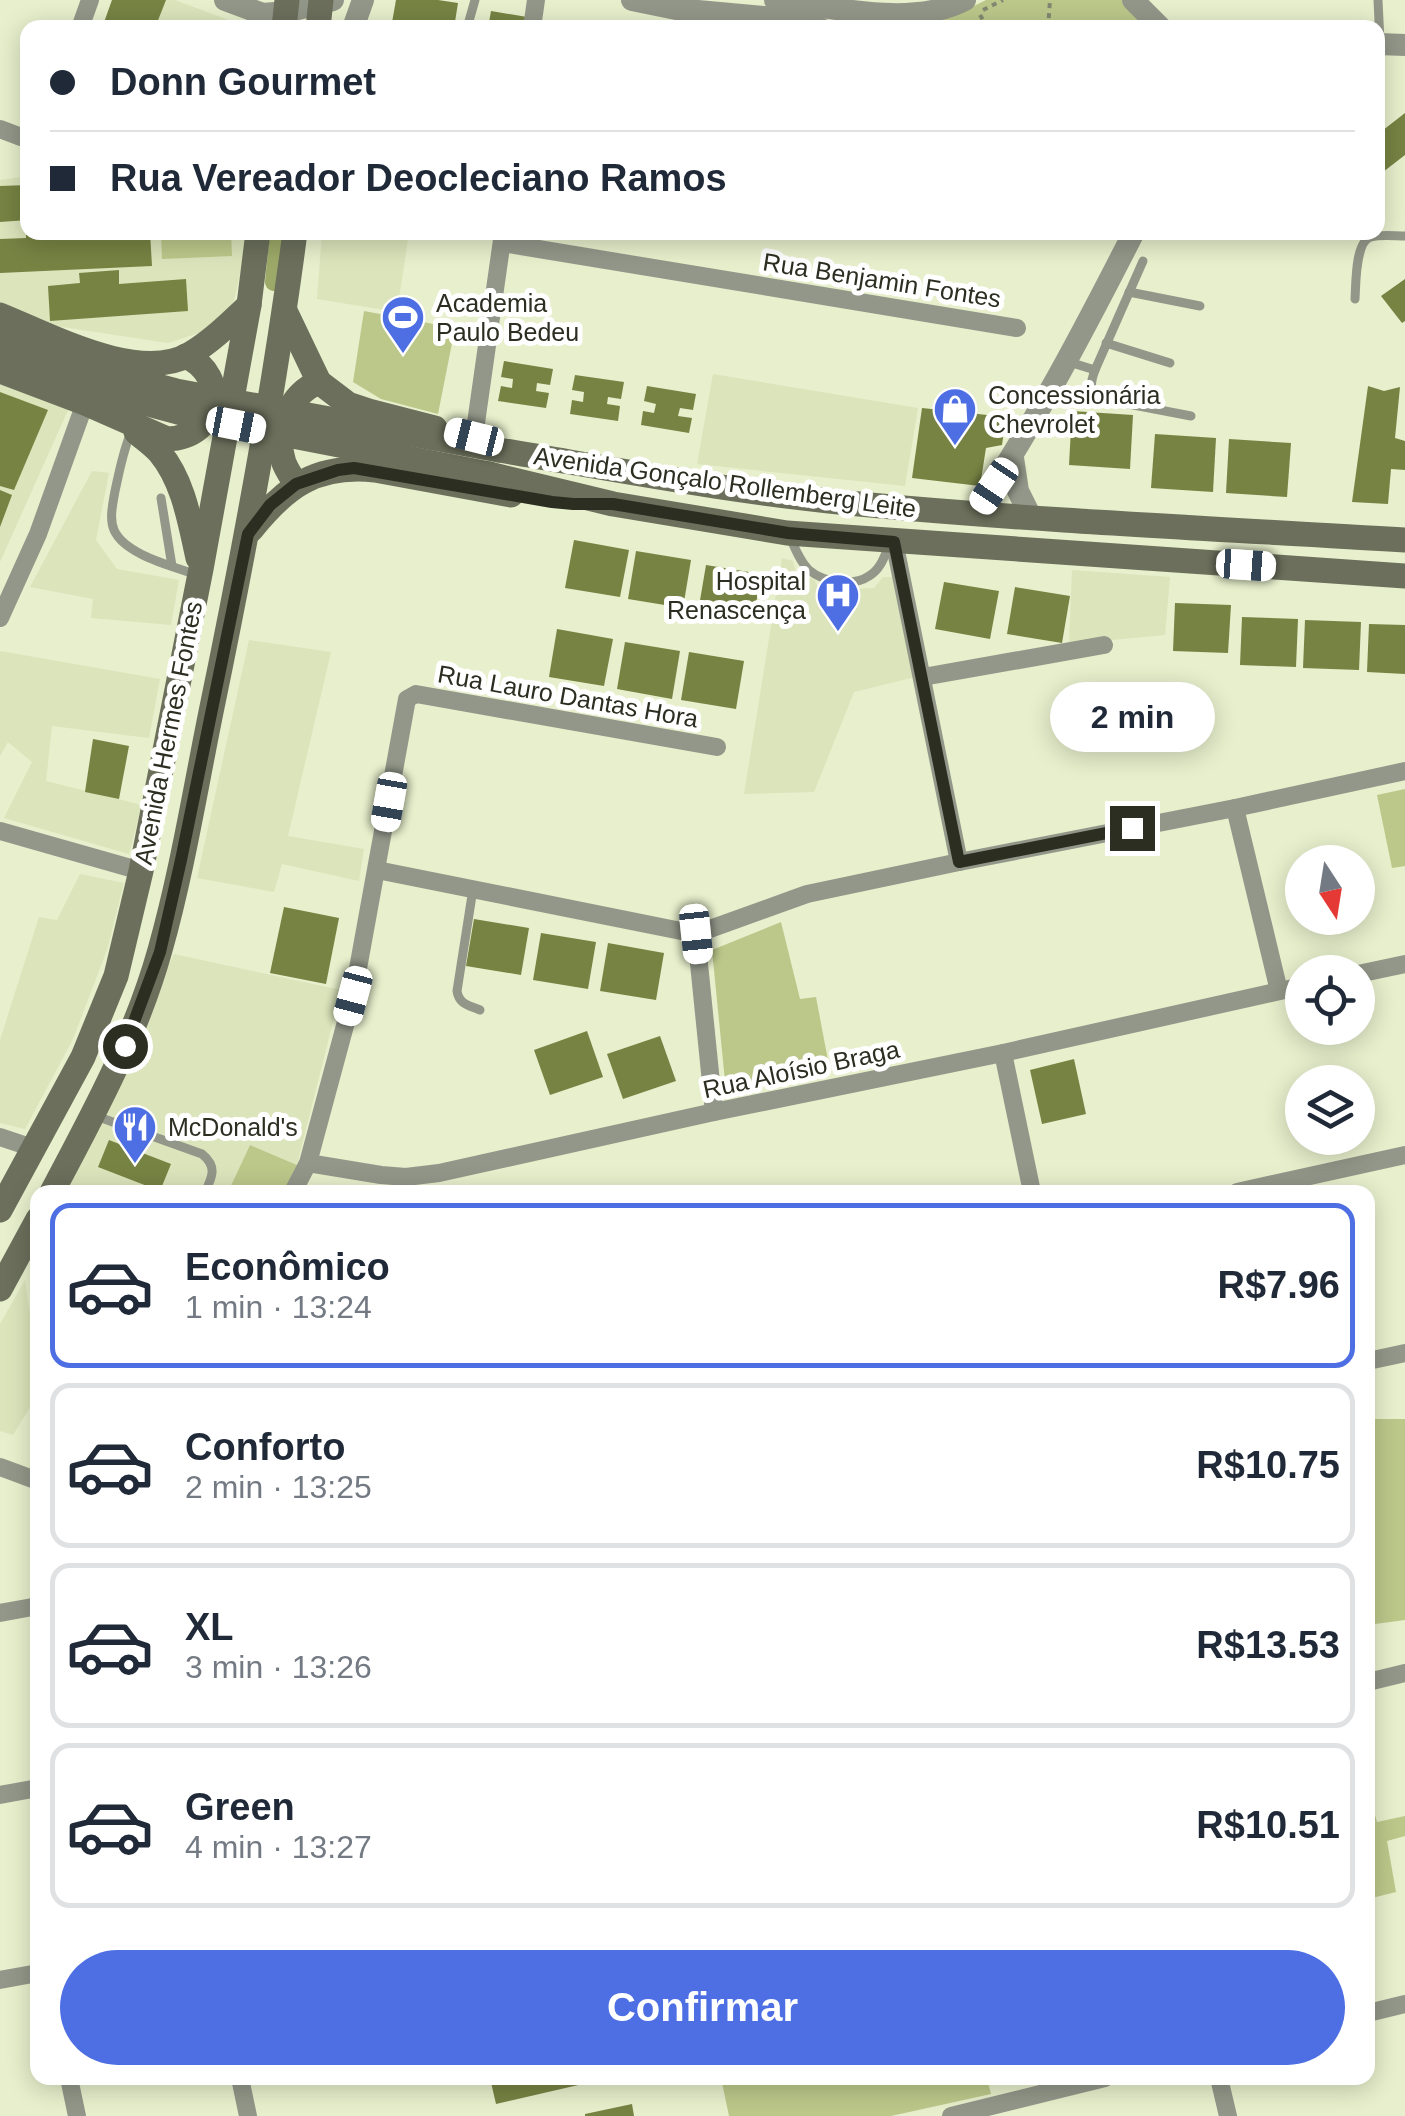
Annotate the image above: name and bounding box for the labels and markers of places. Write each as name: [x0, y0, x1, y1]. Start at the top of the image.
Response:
place label: Academia Paulo Bedeu: [436, 289, 579, 346]
sports icon: Academia Paulo Bedeu: [380, 294, 426, 355]
place label: Concessionária Chevrolet: [988, 381, 1160, 438]
shop icon: Concessionária Chevrolet: [932, 386, 978, 447]
place label: Hospital Renascença: [667, 567, 806, 624]
hospital icon: Hospital Renascença: [815, 572, 861, 633]
restaurant icon: McDonald's: [112, 1104, 158, 1165]
place label: McDonald's: [168, 1113, 298, 1141]

